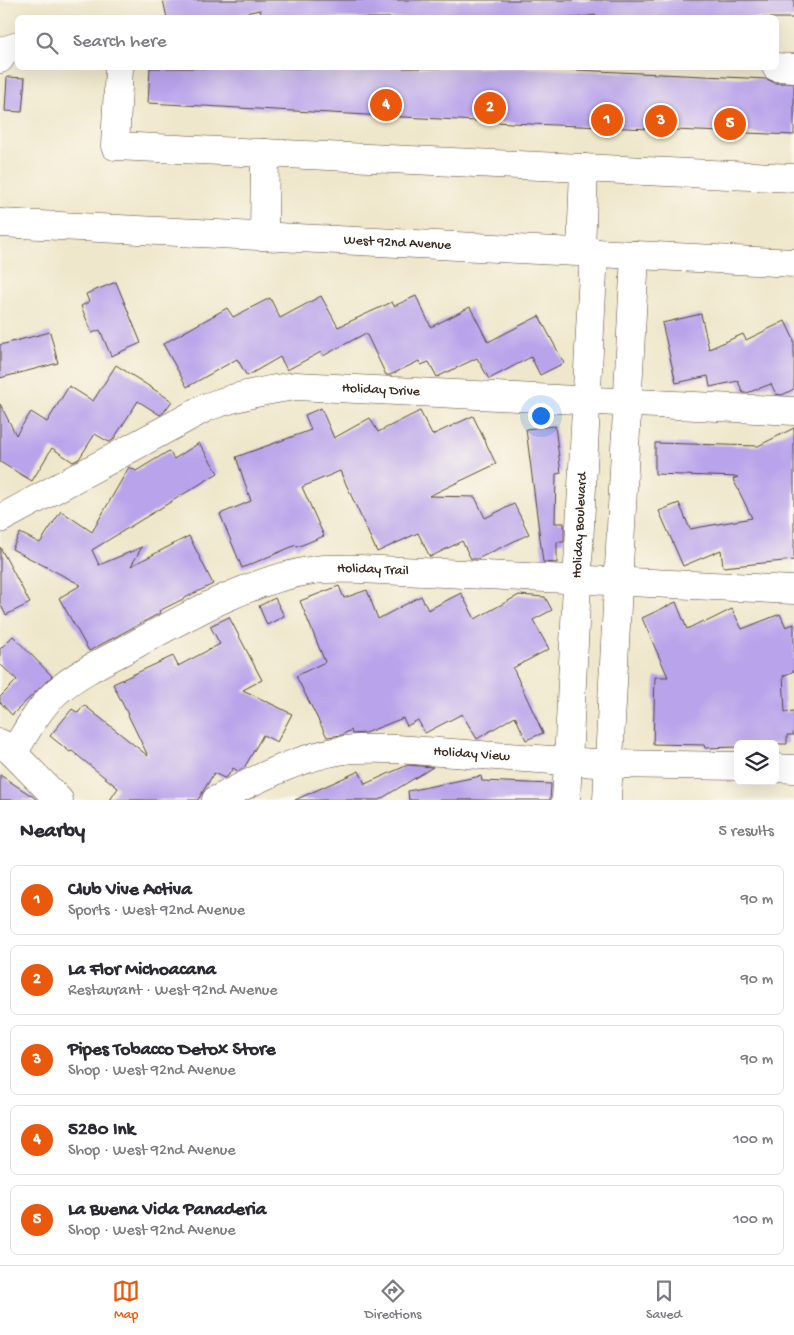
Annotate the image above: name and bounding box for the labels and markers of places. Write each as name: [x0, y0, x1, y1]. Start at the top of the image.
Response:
pin: 4: [370, 86, 402, 124]
pin: 2: [474, 89, 506, 127]
pin: 1: [591, 101, 623, 139]
pin: 3: [645, 102, 677, 140]
pin: 5: [714, 105, 746, 143]

